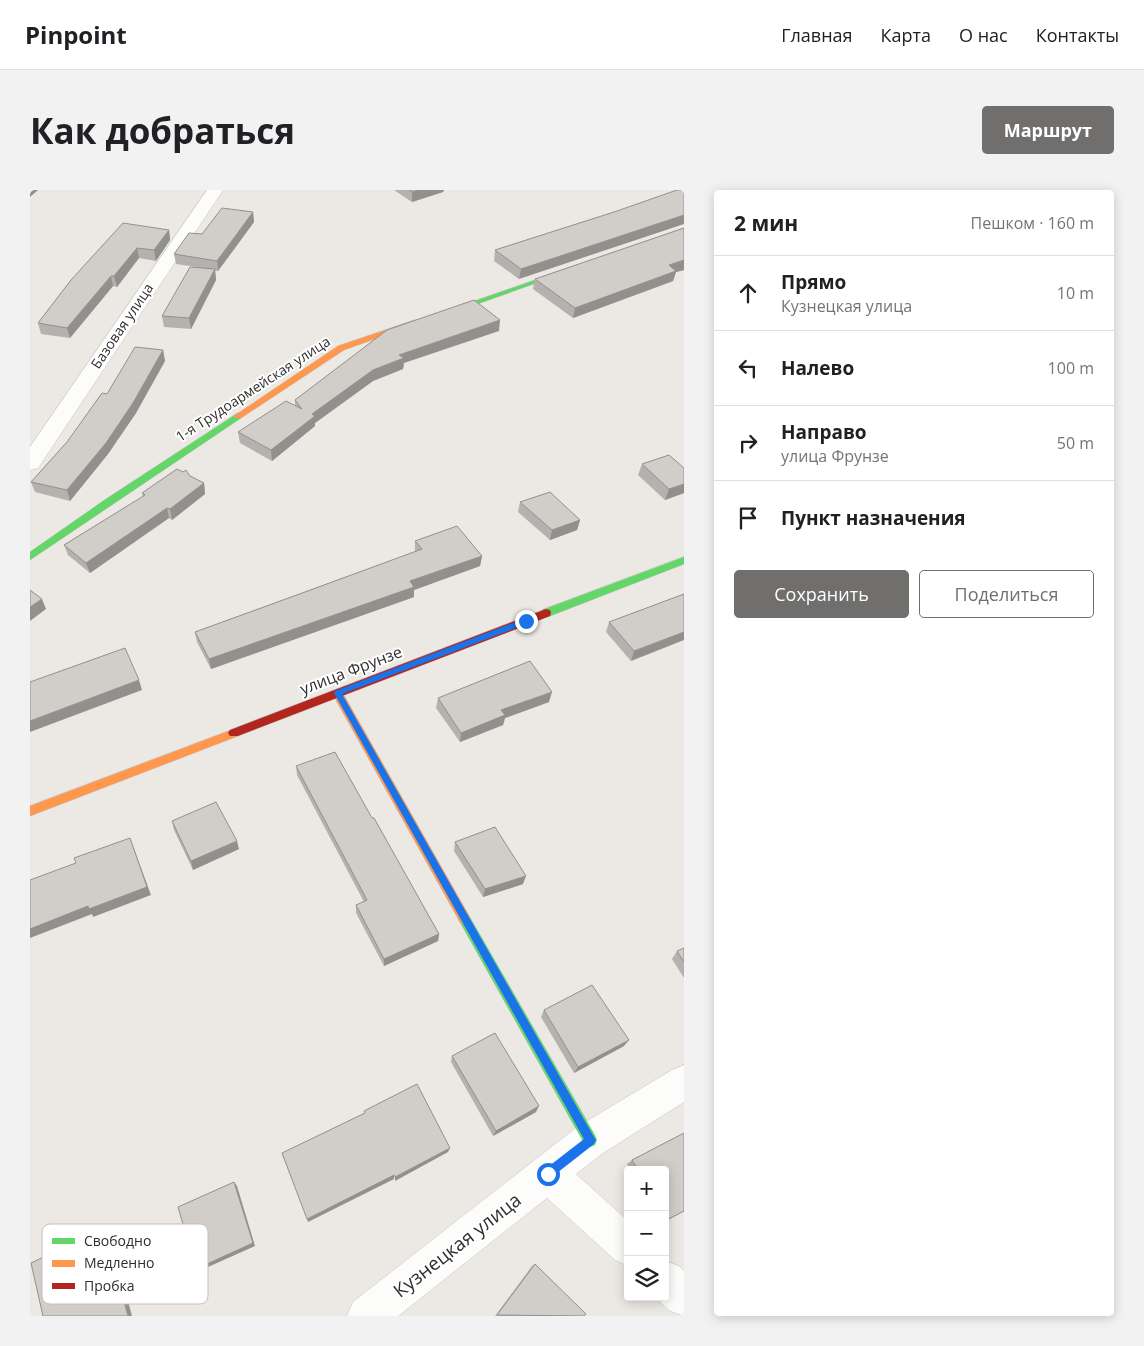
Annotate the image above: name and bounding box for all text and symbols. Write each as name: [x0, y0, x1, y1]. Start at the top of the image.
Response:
text: Pinpoint: [25, 18, 127, 51]
text: Главная: [781, 23, 853, 47]
text: Карта: [881, 23, 931, 47]
text: О нас: [959, 23, 1008, 47]
text: Контакты: [1036, 23, 1119, 47]
button: Маршрут: [982, 106, 1114, 154]
text: Как добраться: [30, 107, 295, 154]
text: 2 мин: [734, 209, 798, 237]
text: Пешком · 160 m: [971, 212, 1094, 234]
text: Прямо: [781, 269, 846, 295]
street label: Базовая улица: [86, 279, 157, 372]
icon: ahead: [734, 279, 762, 307]
text: 10 m: [1057, 282, 1094, 304]
text: Кузнецкая улица: [781, 295, 912, 317]
street label: 1-я Трудоармейская улица: [172, 331, 334, 446]
icon: left: [734, 354, 762, 382]
text: Налево: [781, 355, 854, 381]
text: 100 m: [1048, 357, 1094, 379]
text: Направо: [781, 419, 867, 445]
icon: right: [734, 429, 762, 457]
text: 50 m: [1057, 432, 1094, 454]
text: улица Фрунзе: [781, 445, 889, 467]
icon: arrive: [734, 504, 762, 532]
text: Пункт назначения: [781, 505, 966, 531]
button: Сохранить: [734, 570, 909, 618]
button: Поделиться: [919, 570, 1094, 618]
route end: [515, 610, 538, 633]
street label: улица Фрунзе: [297, 640, 405, 700]
route start: [537, 1163, 560, 1186]
map controls: [624, 1166, 669, 1301]
button: +: [624, 1166, 669, 1211]
street label: Кузнецкая улица: [388, 1187, 526, 1303]
button: −: [624, 1211, 669, 1256]
legend: [42, 1224, 208, 1304]
text: Свободно: [84, 1231, 151, 1250]
text: Медленно: [84, 1253, 155, 1272]
button: layers: [624, 1256, 669, 1301]
text: Пробка: [84, 1276, 135, 1295]

